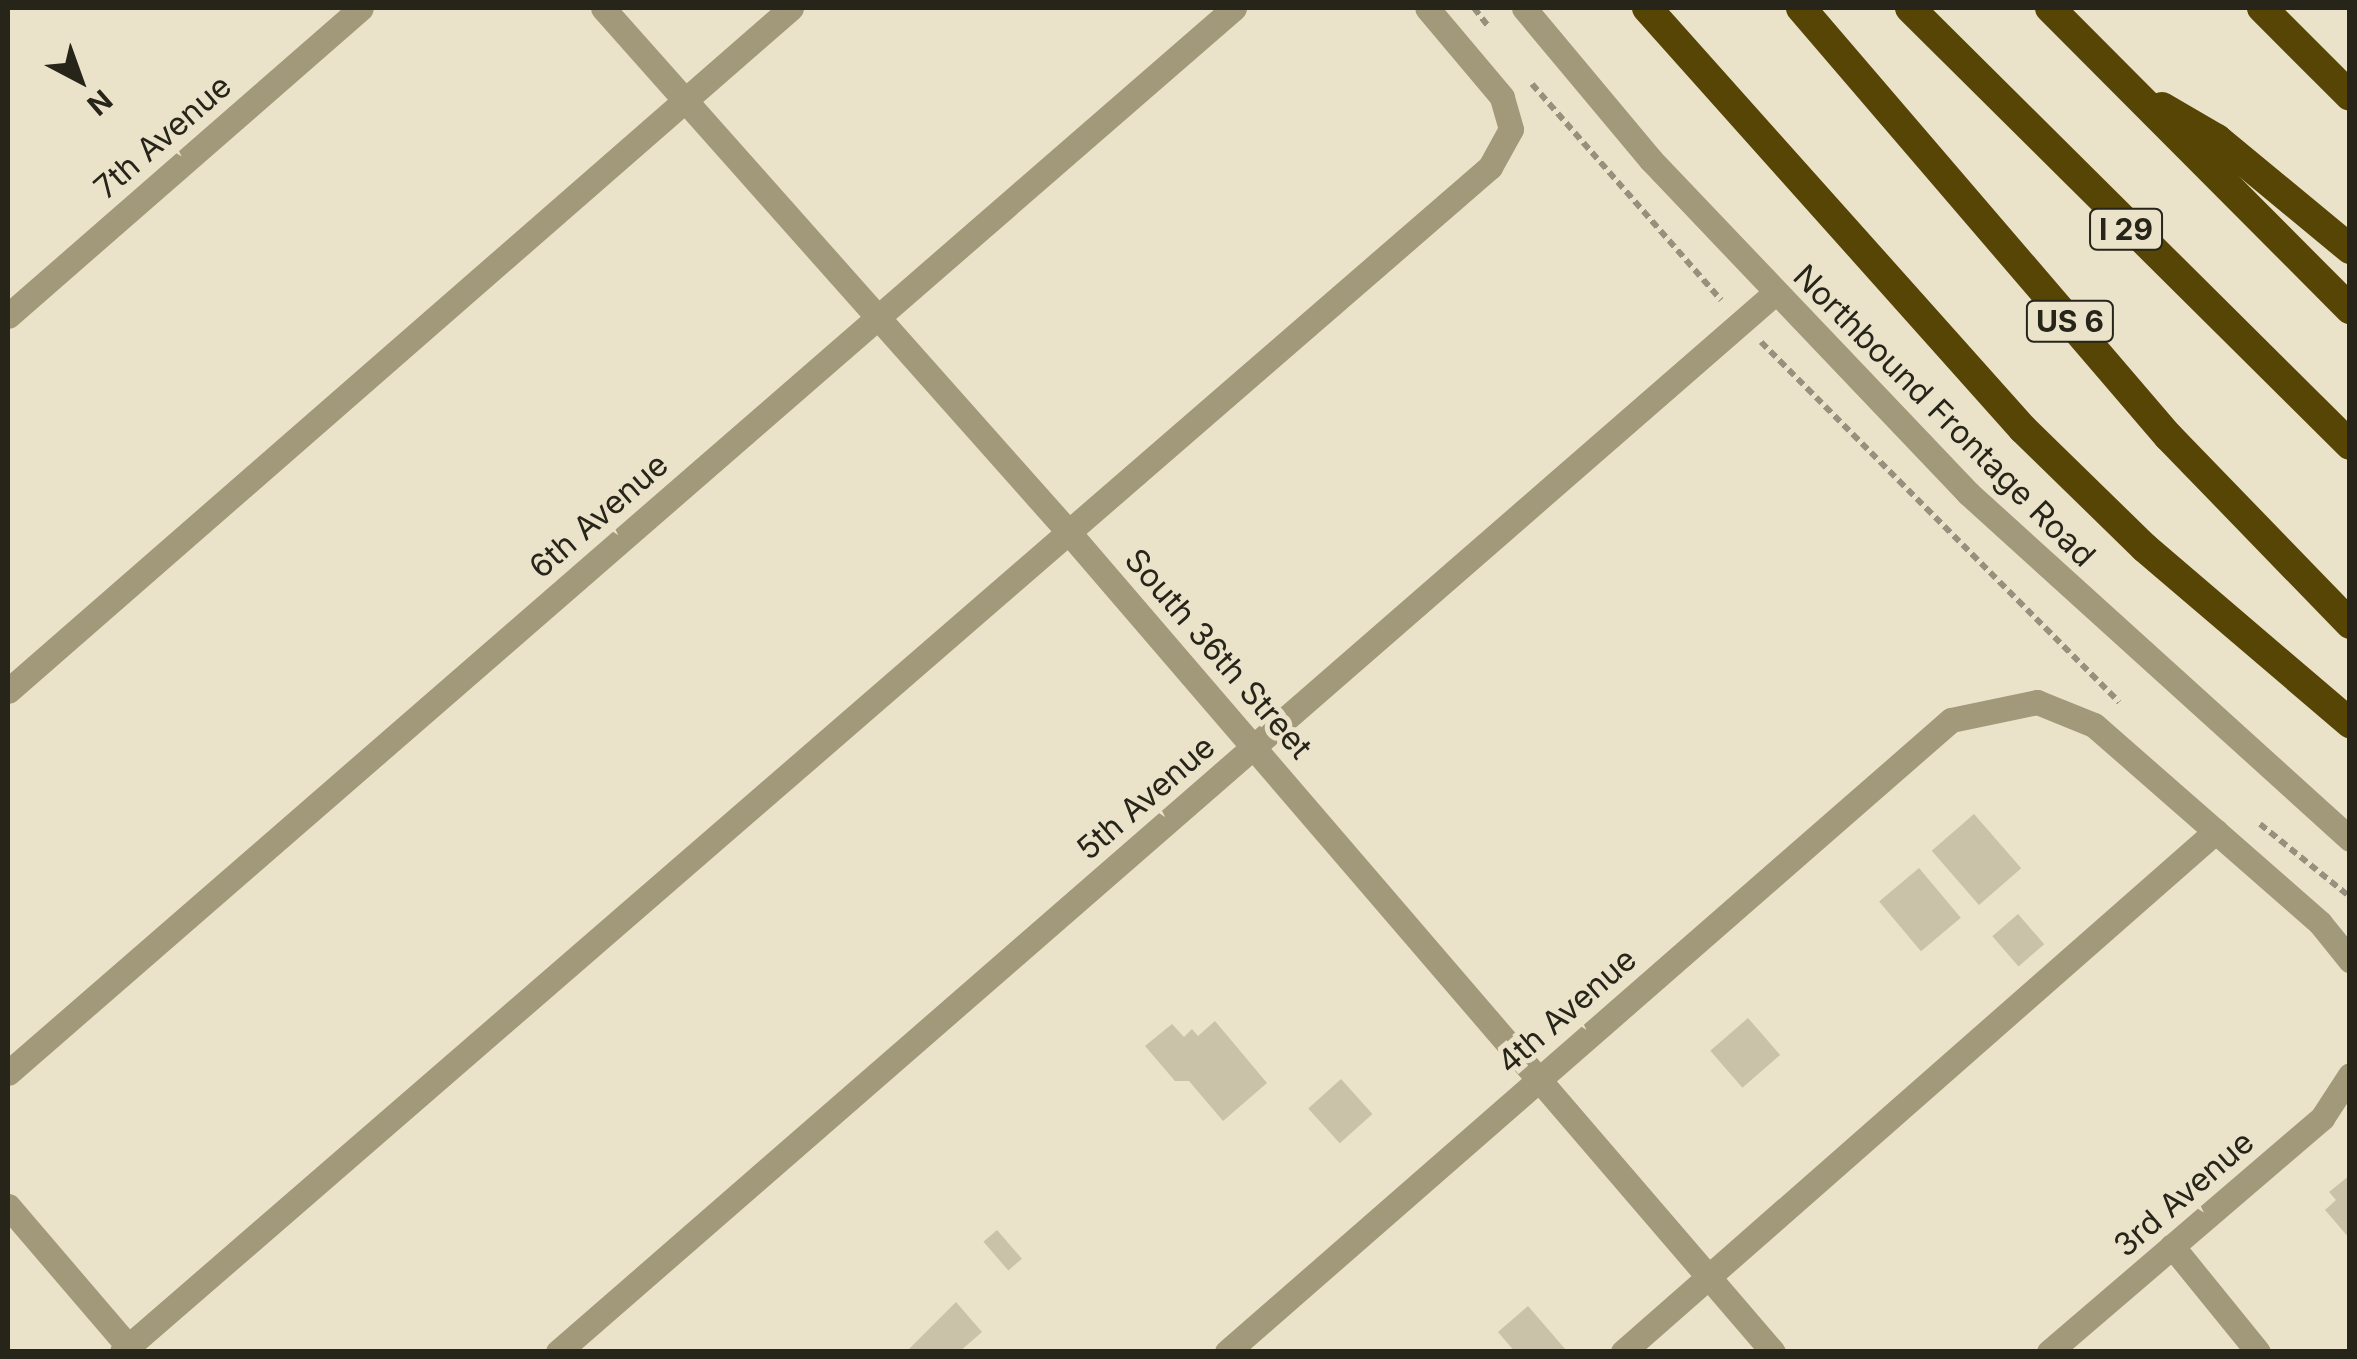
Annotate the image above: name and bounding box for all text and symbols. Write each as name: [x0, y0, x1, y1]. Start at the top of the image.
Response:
north arrow: [30, 30, 130, 130]
street label: 7th Avenue: [87, 67, 239, 207]
text: N: [80, 83, 119, 122]
road number: I 29: [2088, 204, 2164, 254]
street label: Northbound Frontage Road: [1785, 257, 2103, 575]
road number: US 6: [2025, 296, 2115, 346]
street label: 6th Avenue: [522, 446, 676, 586]
street label: South 36th Street: [1116, 541, 1320, 767]
street label: 5th Avenue: [1069, 728, 1223, 868]
street label: 4th Avenue: [1490, 940, 1644, 1082]
street label: 3rd Avenue: [2106, 1123, 2262, 1265]

